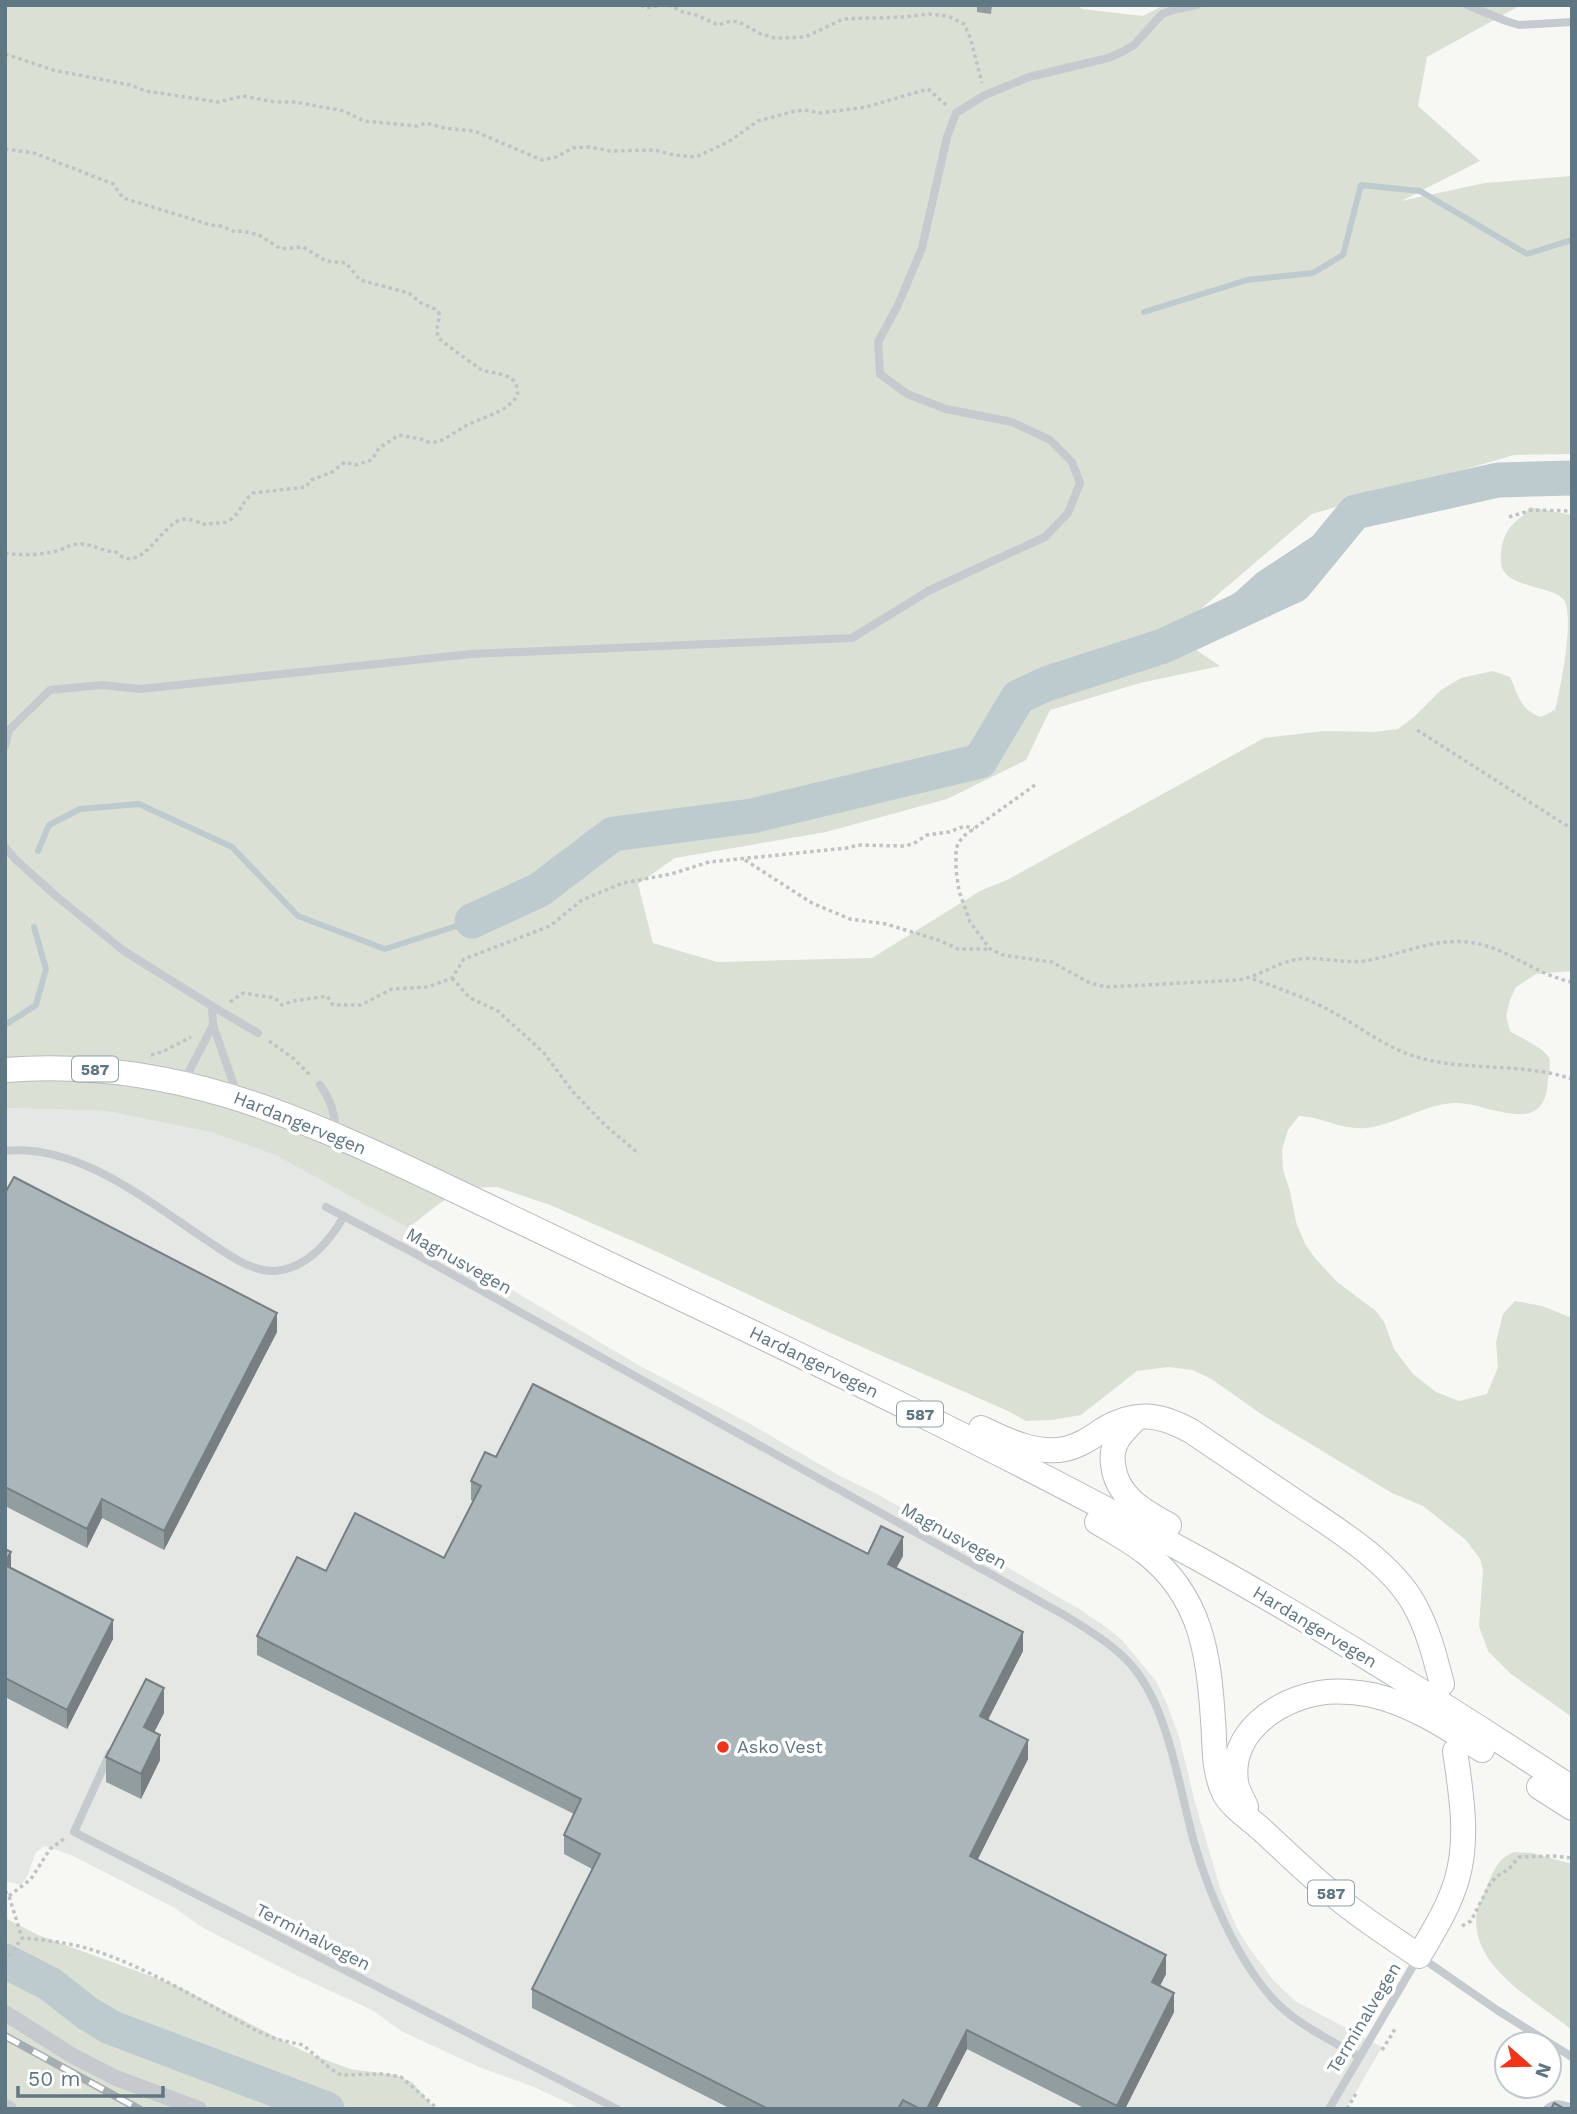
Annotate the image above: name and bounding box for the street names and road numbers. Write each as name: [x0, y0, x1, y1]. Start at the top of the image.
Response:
road number: 587: [72, 1056, 118, 1082]
street label: Hardangervegen: [231, 1086, 370, 1159]
street label: Magnusvegen: [403, 1223, 516, 1298]
street label: Hardangervegen: [746, 1321, 882, 1402]
road number: 587: [897, 1402, 943, 1426]
street label: Magnusvegen: [898, 1498, 1011, 1573]
street label: Hardangervegen: [1249, 1581, 1381, 1672]
road number: 587: [1308, 1881, 1354, 1906]
street label: Terminalvegen: [252, 1899, 374, 1974]
street label: Terminalvegen: [1322, 1958, 1405, 2077]

